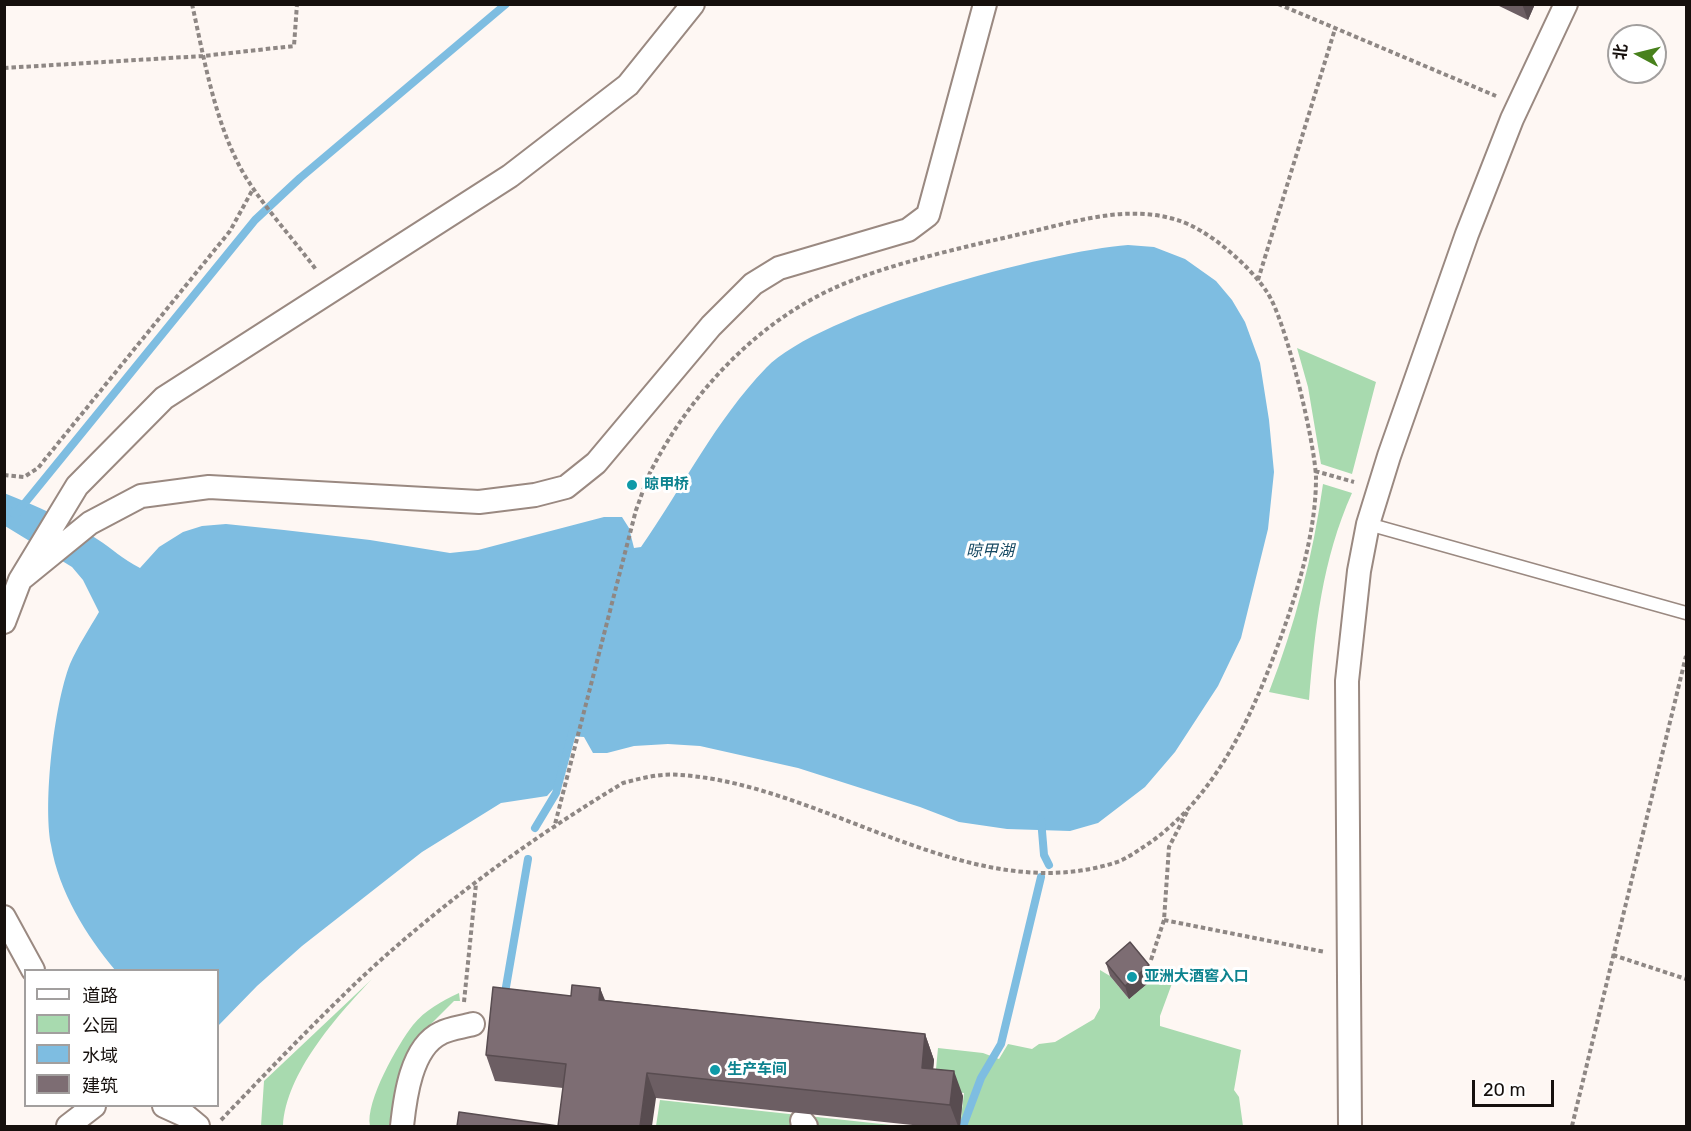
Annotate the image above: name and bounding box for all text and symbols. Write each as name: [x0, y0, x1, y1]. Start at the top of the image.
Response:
north arrow: [1607, 24, 1667, 84]
text: 北: [1610, 43, 1631, 61]
place label: 晾甲桥: [644, 476, 689, 494]
marker: 晾甲桥: [625, 478, 639, 492]
water label: 晾甲湖: [966, 541, 1014, 561]
place label: 亚洲大酒窖入口: [1144, 968, 1249, 986]
legend: [24, 969, 219, 1107]
marker: 亚洲大酒窖入口: [1125, 970, 1139, 984]
text: 道路: [82, 985, 118, 1007]
text: 公园: [82, 1015, 118, 1037]
text: 水域: [82, 1045, 118, 1067]
place label: 生产车间: [727, 1061, 787, 1079]
marker: 生产车间: [708, 1063, 722, 1077]
scale bar: [1475, 1068, 1558, 1106]
text: 建筑: [82, 1075, 118, 1097]
text: 20 m: [1483, 1079, 1525, 1101]

